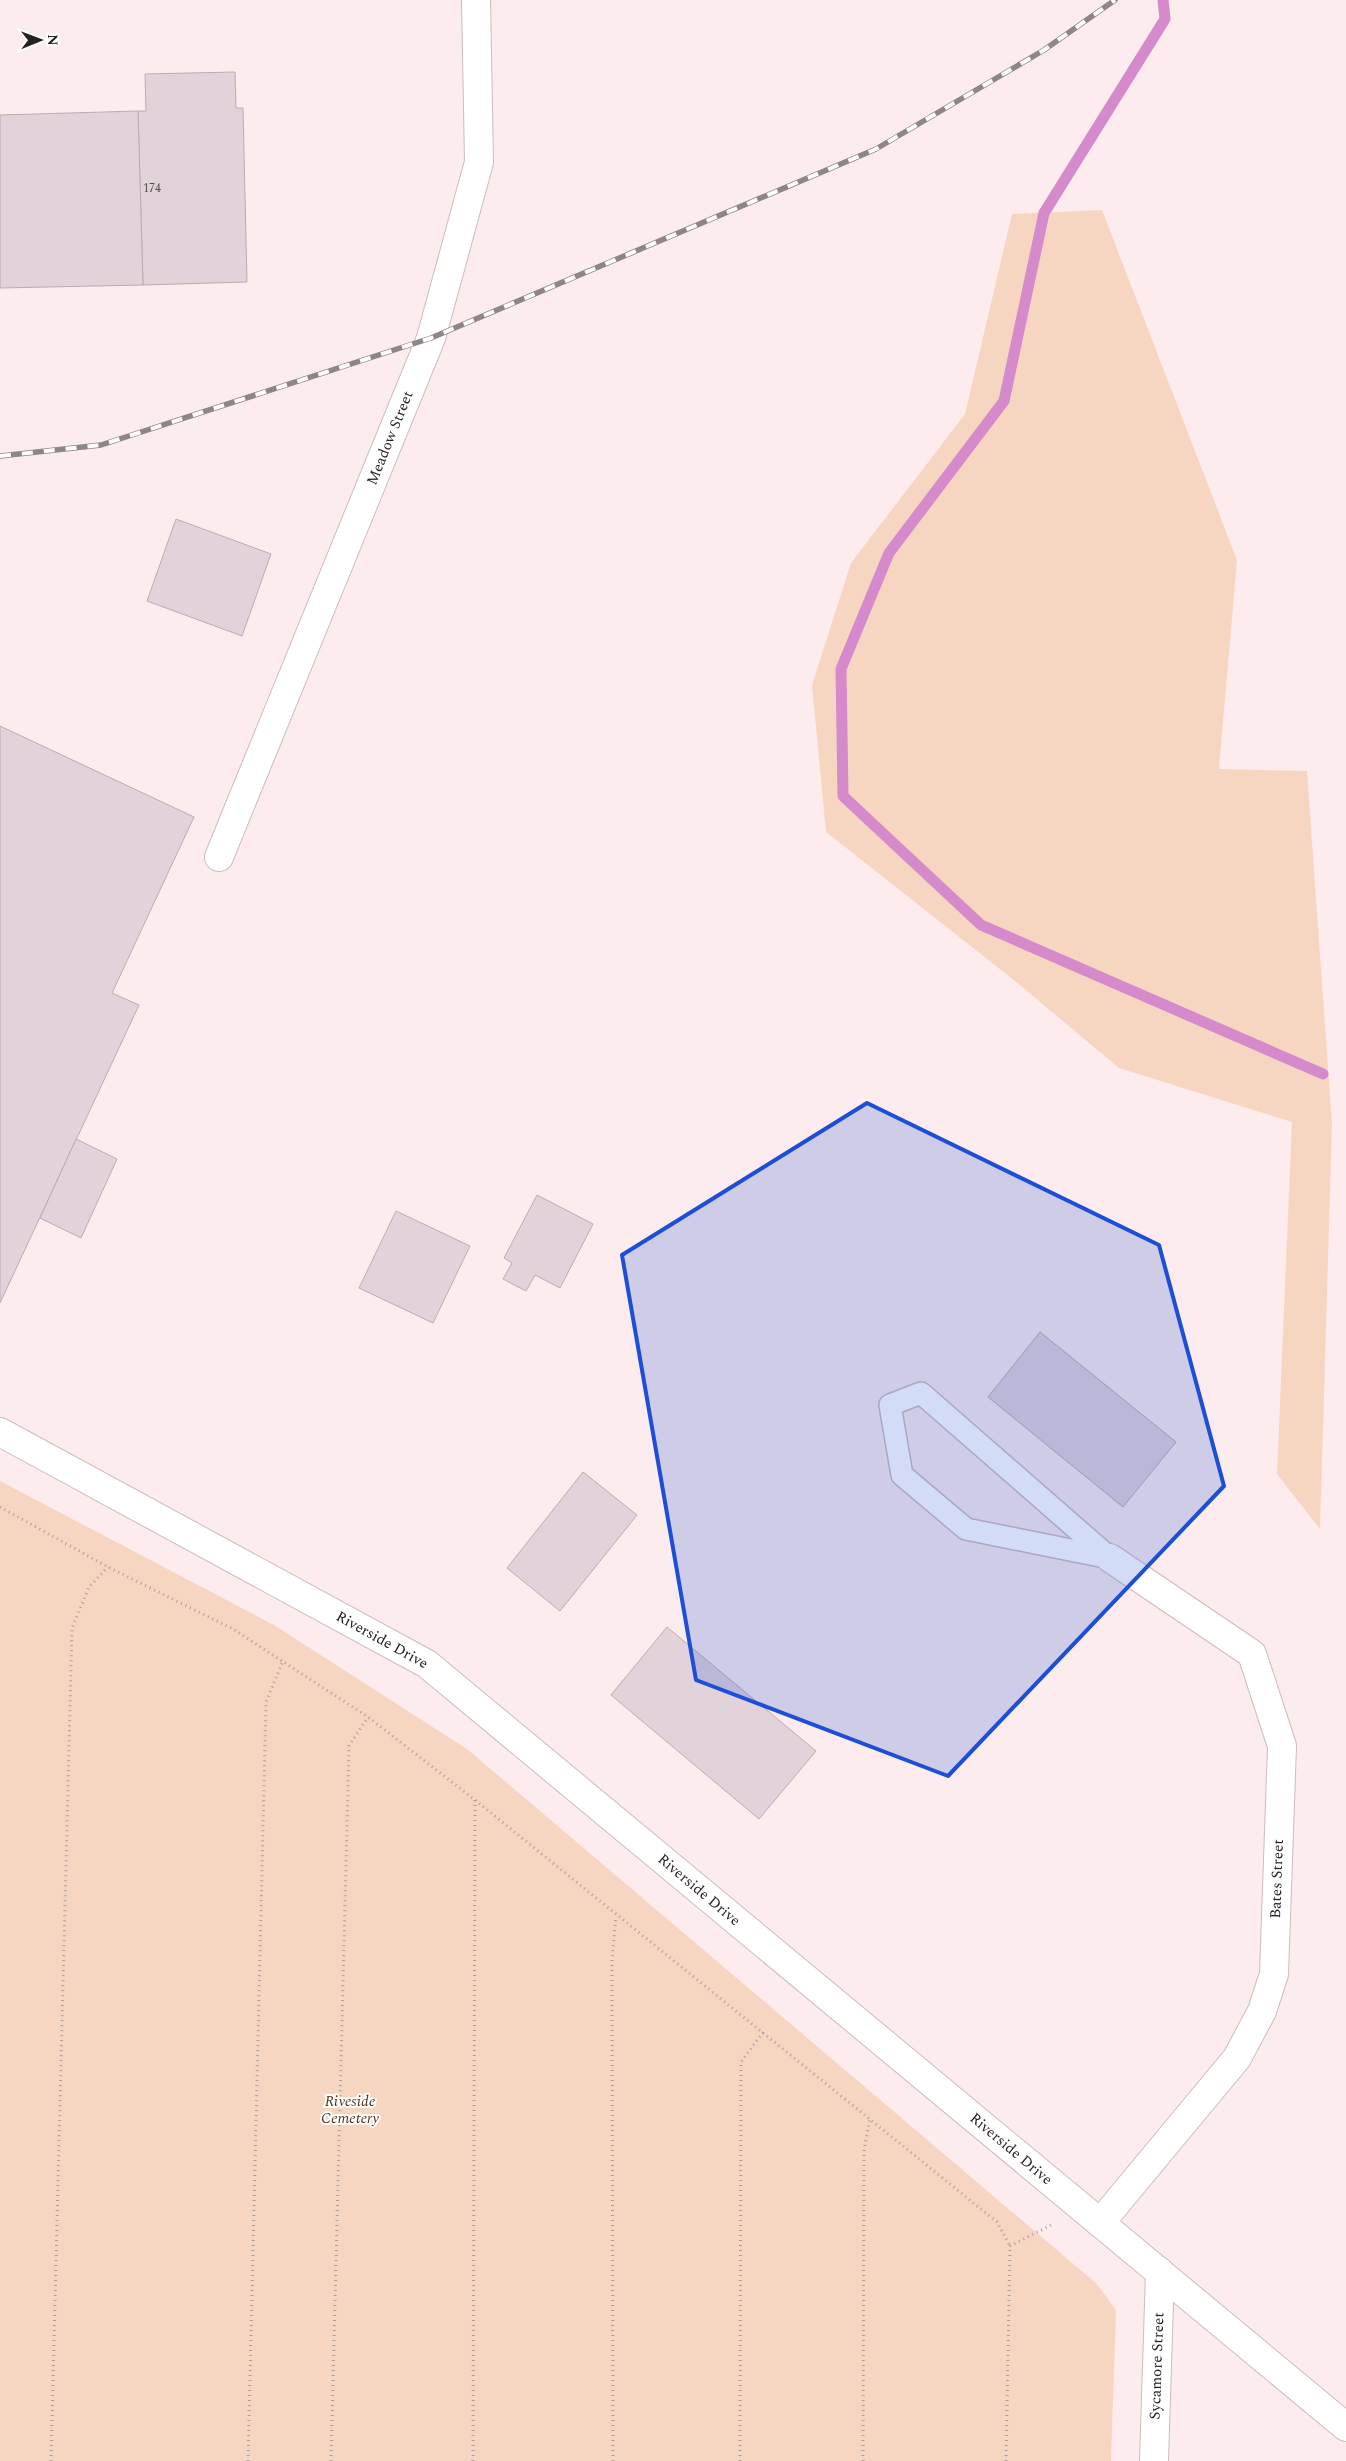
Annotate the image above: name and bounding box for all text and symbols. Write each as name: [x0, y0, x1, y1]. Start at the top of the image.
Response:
north arrow: [15, 15, 65, 65]
text: N: [42, 34, 63, 46]
house number: 174: [143, 179, 161, 198]
street label: Meadow Street: [361, 387, 419, 489]
street label: Riverside Drive: [332, 1605, 432, 1675]
street label: Bates Street: [1264, 1839, 1290, 1919]
street label: Riverside Drive: [652, 1848, 746, 1932]
park label: Riveside Cemetery: [321, 2090, 379, 2130]
street label: Riverside Drive: [964, 2107, 1058, 2191]
street label: Sycamore Street: [1144, 2312, 1170, 2420]

